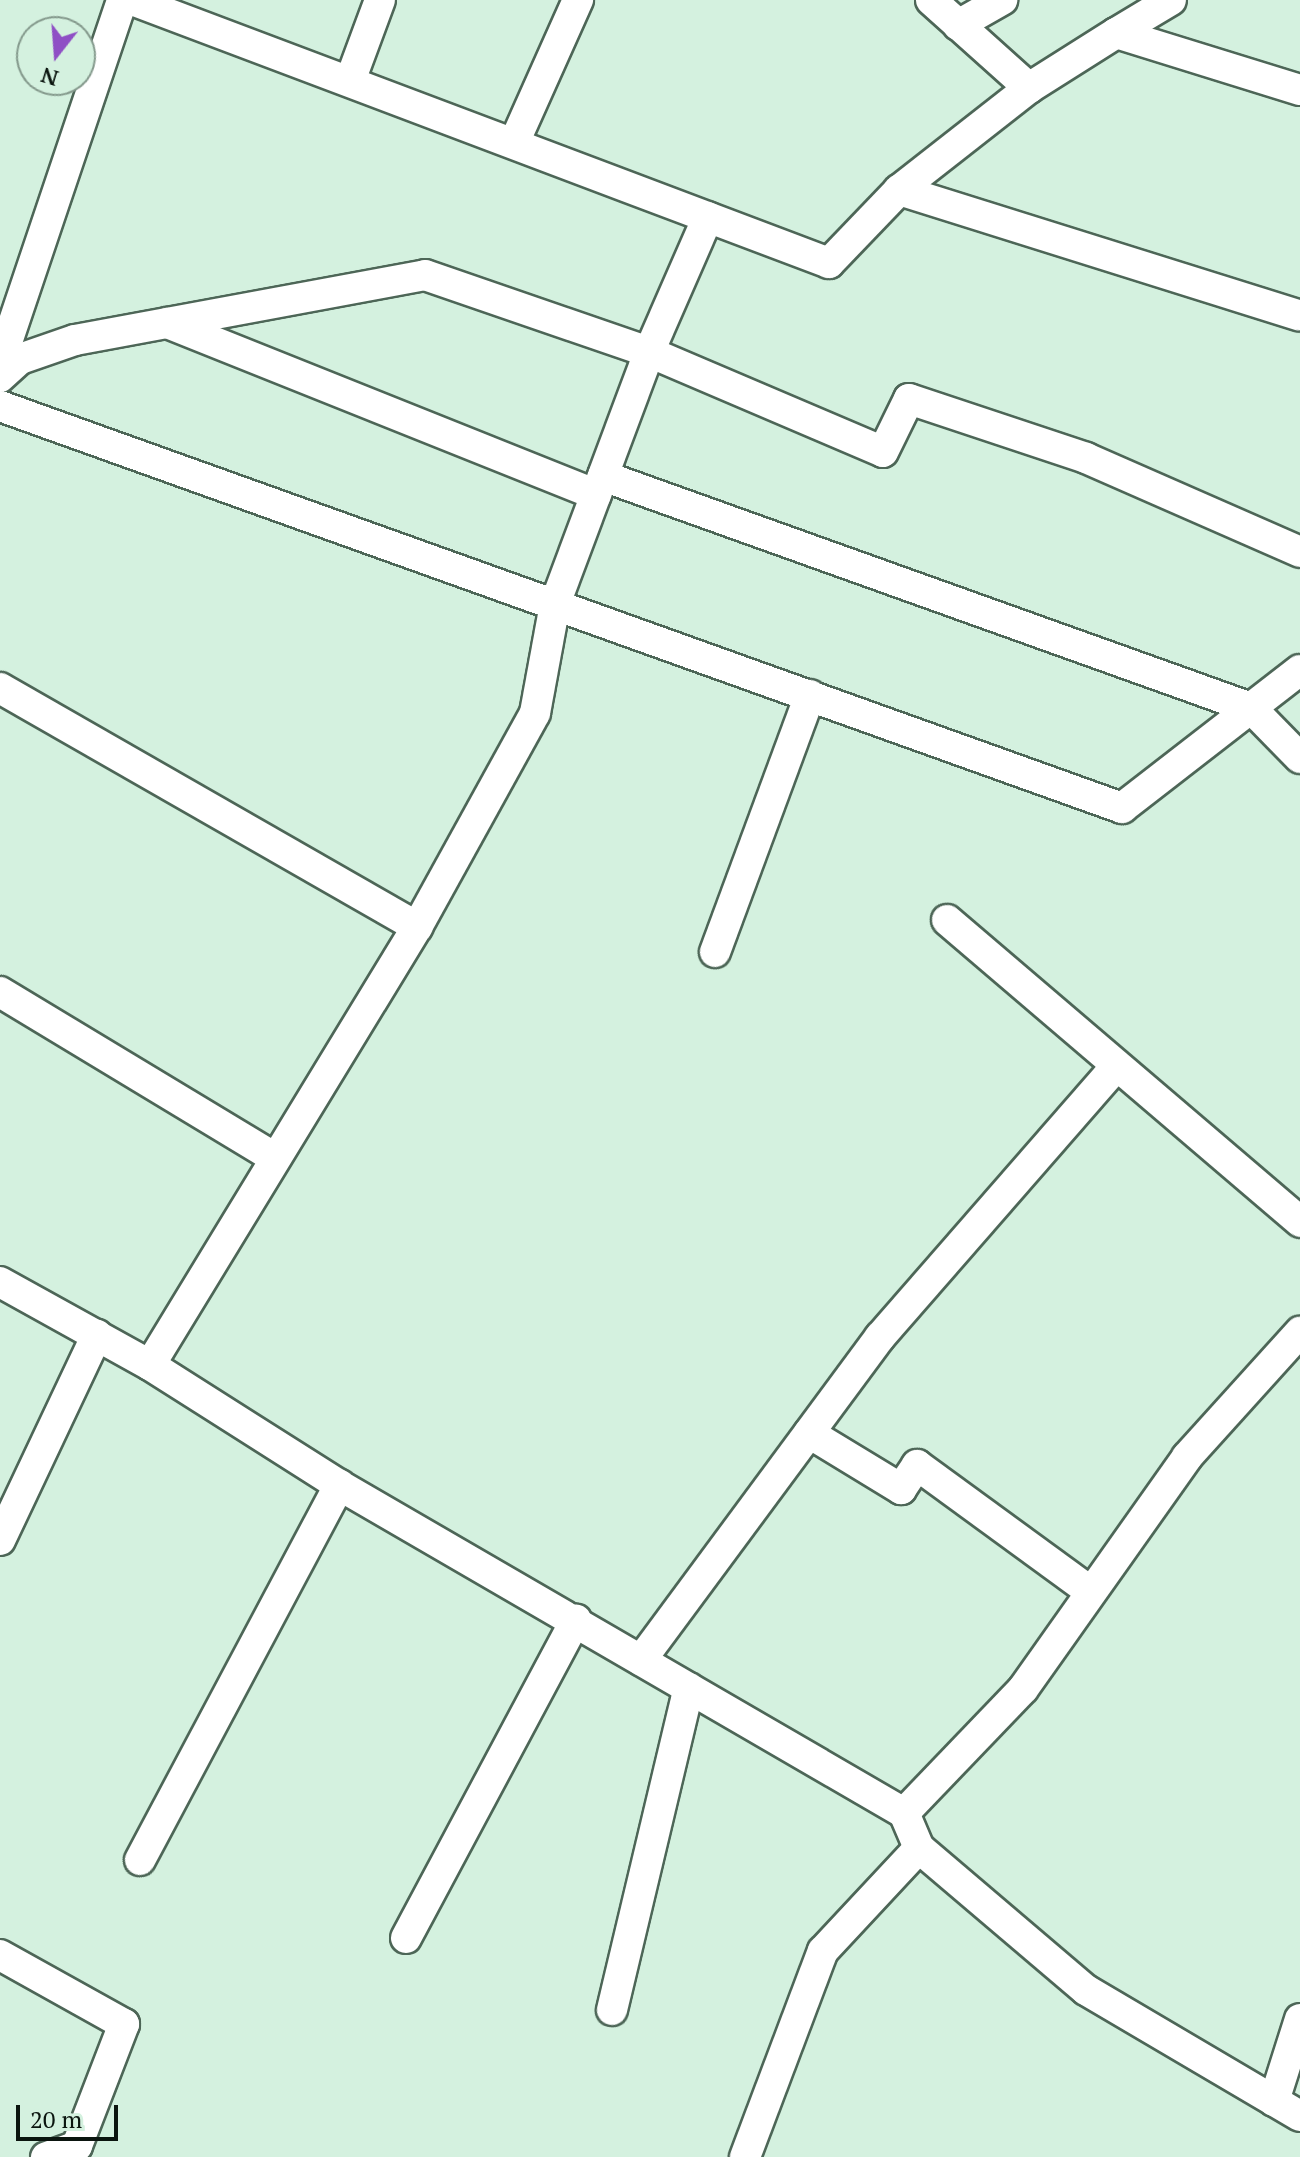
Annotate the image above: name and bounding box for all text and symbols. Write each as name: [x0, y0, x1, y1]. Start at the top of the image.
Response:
north arrow: [16, 16, 96, 96]
text: N: [37, 61, 62, 94]
scale bar: [20, 2089, 122, 2139]
text: 20 m: [30, 2103, 82, 2135]

